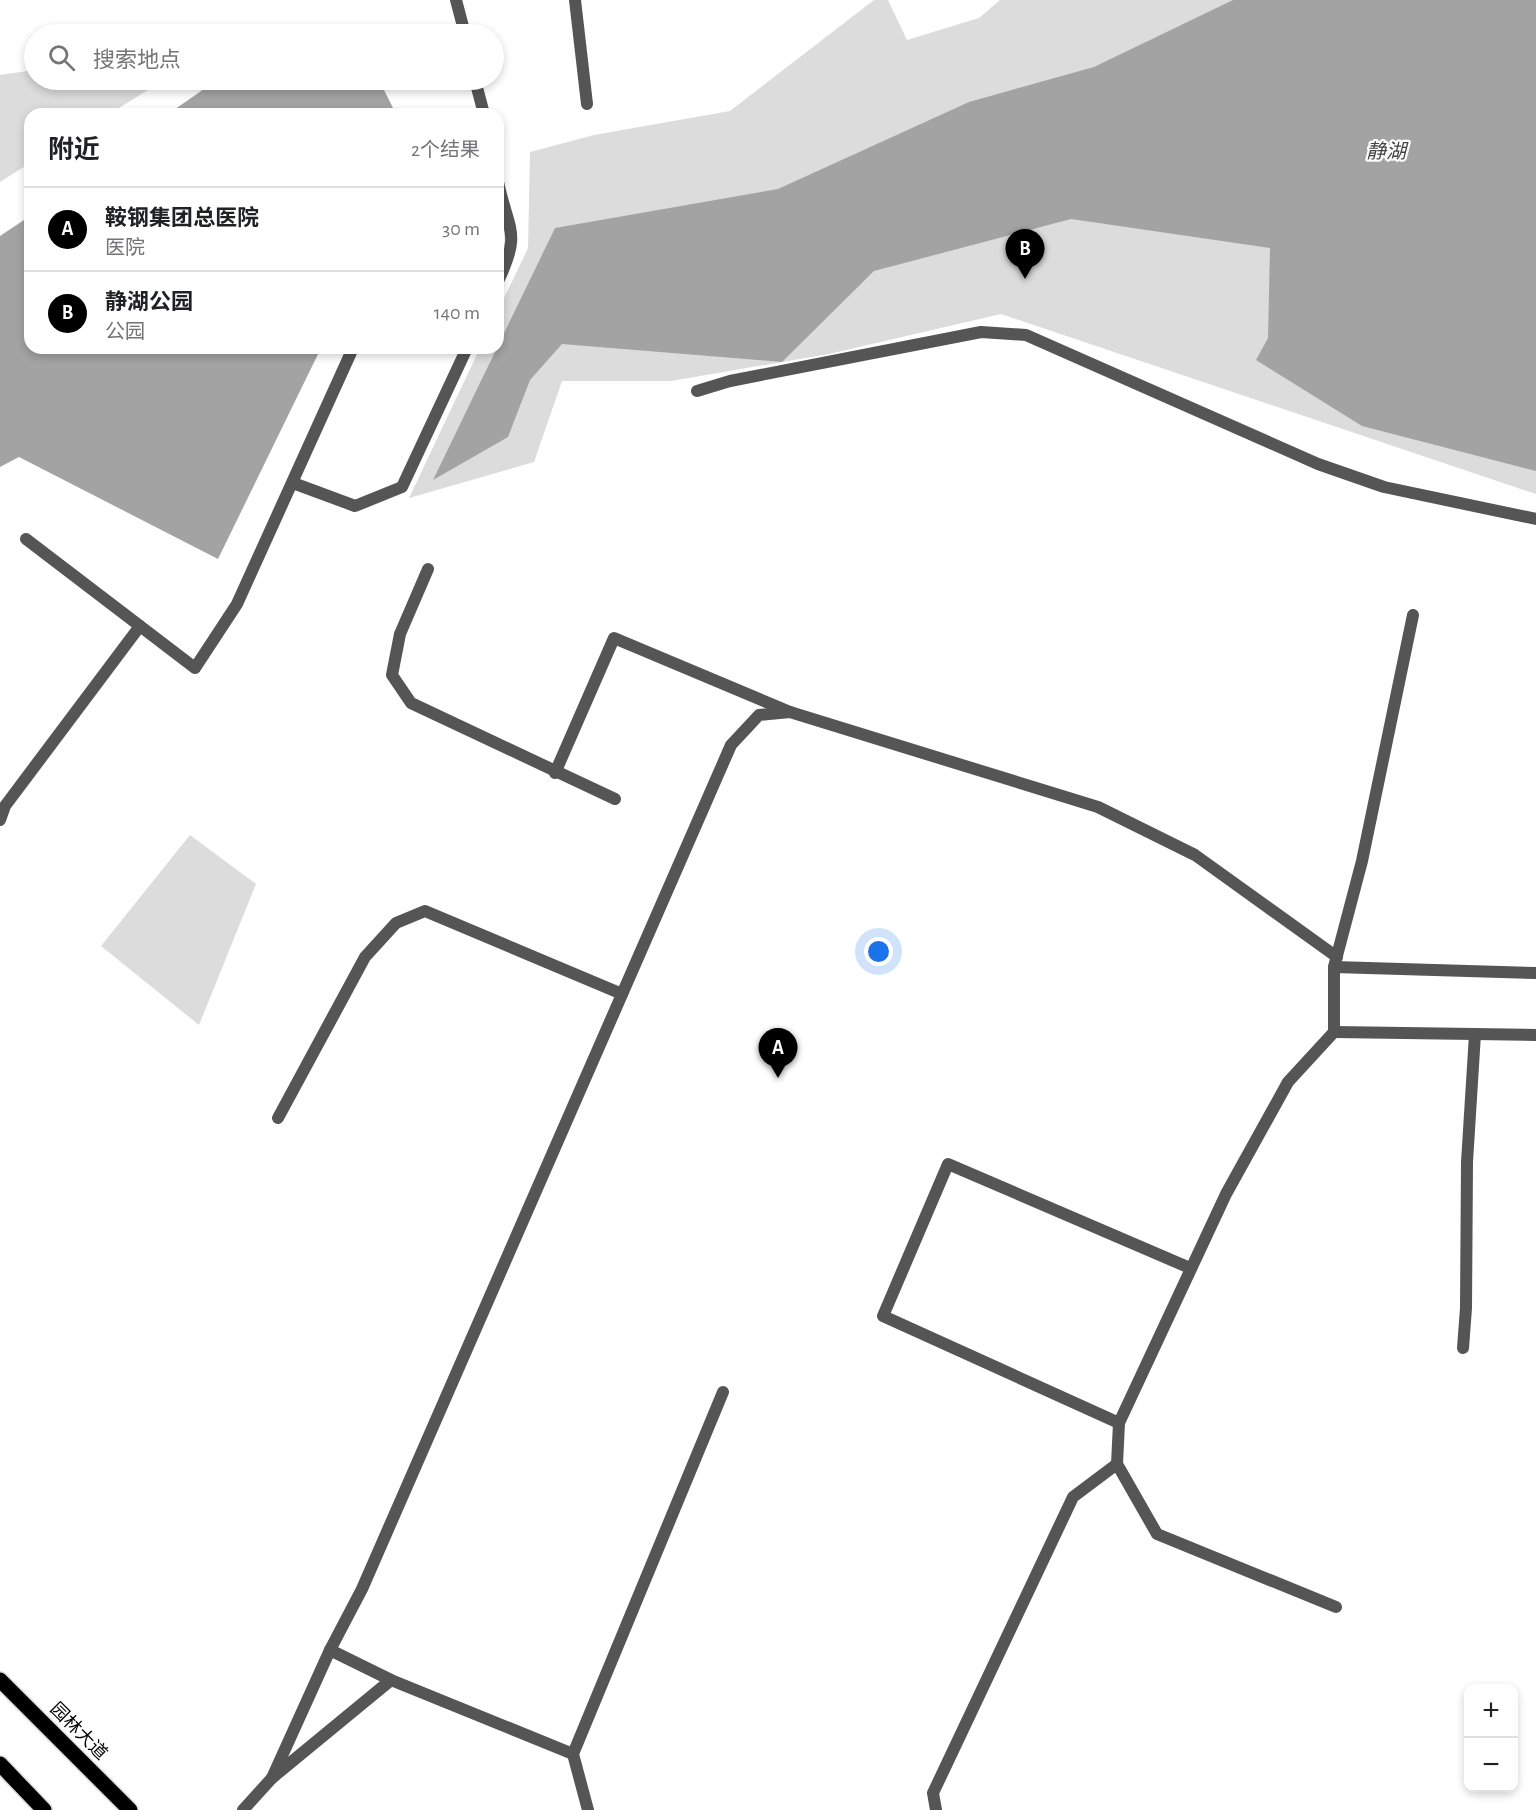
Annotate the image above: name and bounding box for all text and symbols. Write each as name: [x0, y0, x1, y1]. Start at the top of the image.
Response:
search box: [24, 24, 504, 90]
icon: search: [45, 41, 78, 74]
text: 搜索地点: [93, 49, 181, 71]
text: 附近: [48, 137, 100, 163]
text: 2个结果: [411, 140, 480, 160]
water label: 静湖: [1366, 141, 1409, 162]
text: 鞍钢集团总医院: [105, 207, 259, 229]
text: A: [62, 219, 74, 239]
text: 30 m: [442, 219, 480, 239]
pin: B: [1006, 230, 1044, 279]
text: 医院: [105, 238, 145, 258]
text: 静湖公园: [105, 291, 193, 313]
text: B: [62, 303, 73, 323]
text: 140 m: [434, 303, 480, 323]
text: 公园: [105, 322, 145, 342]
your location: [864, 937, 893, 966]
pin: A: [758, 1028, 798, 1078]
map controls: [1464, 1684, 1518, 1792]
button: +: [1464, 1684, 1518, 1738]
street label: 园林大道: [46, 1698, 112, 1764]
button: −: [1464, 1738, 1518, 1792]

